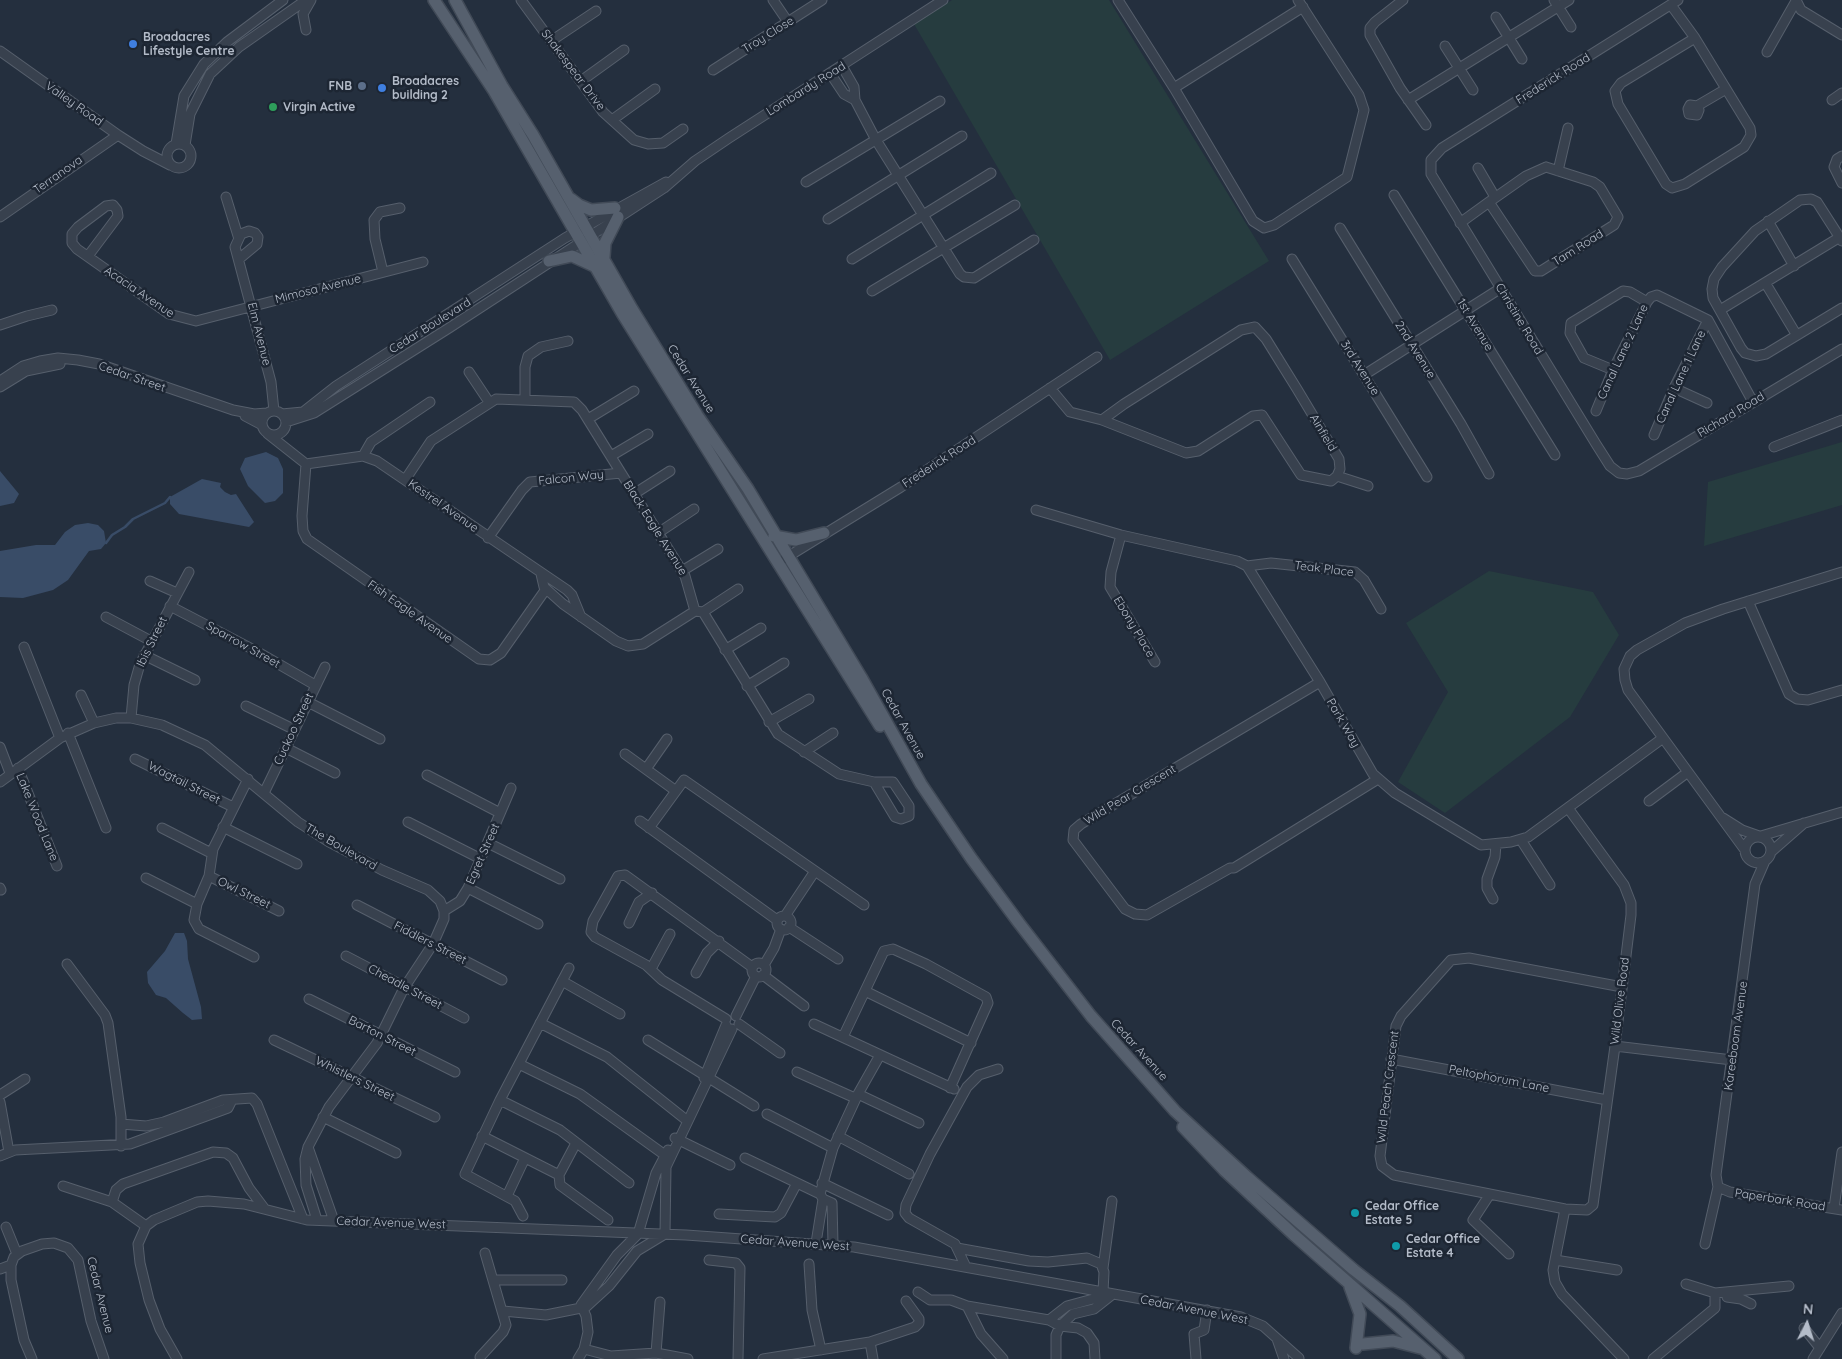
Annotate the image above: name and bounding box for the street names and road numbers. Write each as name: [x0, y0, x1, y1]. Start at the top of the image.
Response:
street label: Troy Close: [739, 13, 797, 57]
street label: Shakespear Drive: [538, 27, 608, 113]
street label: Frederick Road: [1513, 50, 1593, 108]
street label: Lombardy Road: [764, 59, 848, 119]
street label: Valley Road: [42, 79, 106, 129]
street label: Terranova: [31, 153, 85, 197]
street label: Tam Road: [1550, 227, 1606, 269]
street label: Acacia Avenue: [101, 263, 177, 321]
street label: Mimosa Avenue: [274, 271, 362, 307]
street label: Christine Road: [1492, 281, 1546, 357]
street label: Cedar Boulevard: [387, 295, 473, 357]
street label: 1st Avenue: [1454, 296, 1496, 354]
street label: Elm Avenue: [244, 301, 274, 367]
street label: Canal Lane 2 Lane: [1595, 302, 1651, 402]
street label: 2nd Avenue: [1392, 319, 1438, 381]
street label: Canal Lane 1 Lane: [1653, 328, 1709, 426]
street label: 3rd Avenue: [1337, 338, 1383, 398]
street label: Cedar Avenue: [664, 342, 718, 416]
street label: Cedar Street: [97, 359, 167, 395]
street label: Richard Road: [1695, 389, 1767, 441]
street label: Ainfield: [1306, 412, 1340, 454]
street label: Frederick Road: [900, 433, 978, 491]
street label: Falcon Way: [538, 467, 604, 489]
street label: Kestrel Avenue: [405, 476, 481, 536]
street label: Black Eagle Avenue: [620, 478, 690, 578]
street label: Teak Place: [1293, 558, 1355, 580]
street label: Fish Eagle Avenue: [365, 577, 455, 647]
street label: Ebony Place: [1110, 594, 1158, 660]
street label: Ibis Street: [134, 614, 170, 670]
street label: Sparrow Street: [203, 619, 283, 671]
street label: Cedar Avenue: [878, 686, 928, 762]
street label: Cuckoo Street: [271, 691, 317, 767]
street label: Park Way: [1323, 696, 1363, 750]
street label: Wagtail Street: [146, 759, 222, 807]
street label: Wild Pear Crescent: [1081, 762, 1179, 828]
street label: Lake Wood Lane: [13, 771, 61, 863]
street label: The Boulevard: [303, 821, 379, 873]
street label: Egret Street: [463, 821, 503, 887]
street label: Owl Street: [215, 874, 273, 912]
street label: Fiddlers Street: [391, 919, 469, 967]
street label: Wild Olive Road: [1607, 956, 1633, 1046]
street label: Cheadle Street: [366, 962, 444, 1012]
street label: Kareeboom Avenue: [1721, 980, 1751, 1092]
street label: Barton Street: [346, 1013, 418, 1059]
street label: Cedar Avenue: [1108, 1016, 1170, 1084]
street label: Wild Peach Crescent: [1374, 1030, 1402, 1144]
street label: Whistlers Street: [313, 1054, 397, 1104]
street label: Peltophorum Lane: [1447, 1062, 1551, 1096]
street label: Paperbark Road: [1734, 1186, 1826, 1214]
street label: Cedar Avenue West: [336, 1214, 446, 1232]
street label: Cedar Avenue West: [740, 1232, 850, 1254]
street label: Cedar Avenue: [84, 1255, 116, 1335]
street label: Cedar Avenue West: [1139, 1293, 1249, 1327]

